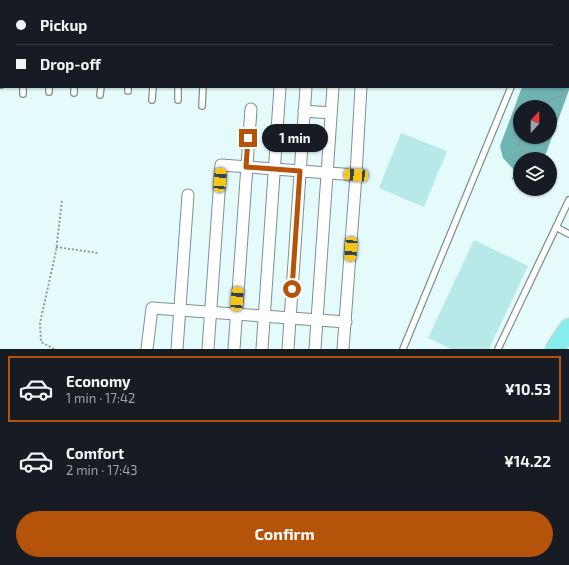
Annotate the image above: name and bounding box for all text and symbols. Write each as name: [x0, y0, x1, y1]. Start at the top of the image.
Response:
text: Pickup: [40, 16, 87, 34]
text: Drop-off: [40, 55, 101, 73]
north arrow: [513, 100, 557, 144]
map controls: [513, 100, 557, 196]
callout: 1 min: [262, 124, 328, 152]
route end: [239, 129, 257, 147]
text: 1 min: [279, 130, 311, 146]
button: layers: [513, 152, 557, 196]
car: [213, 168, 227, 192]
car: [344, 168, 368, 182]
car: [344, 237, 358, 261]
route start: [283, 280, 301, 298]
car: [230, 287, 244, 311]
icon: car: [18, 371, 54, 407]
text: Economy: [66, 372, 131, 390]
text: ¥10.53: [505, 380, 551, 398]
text: 1 min · 17:42: [66, 390, 135, 406]
icon: car: [18, 443, 54, 479]
text: Comfort: [66, 444, 124, 462]
text: ¥14.22: [504, 452, 551, 470]
text: 2 min · 17:43: [66, 462, 137, 478]
button: Confirm: [16, 511, 553, 557]

